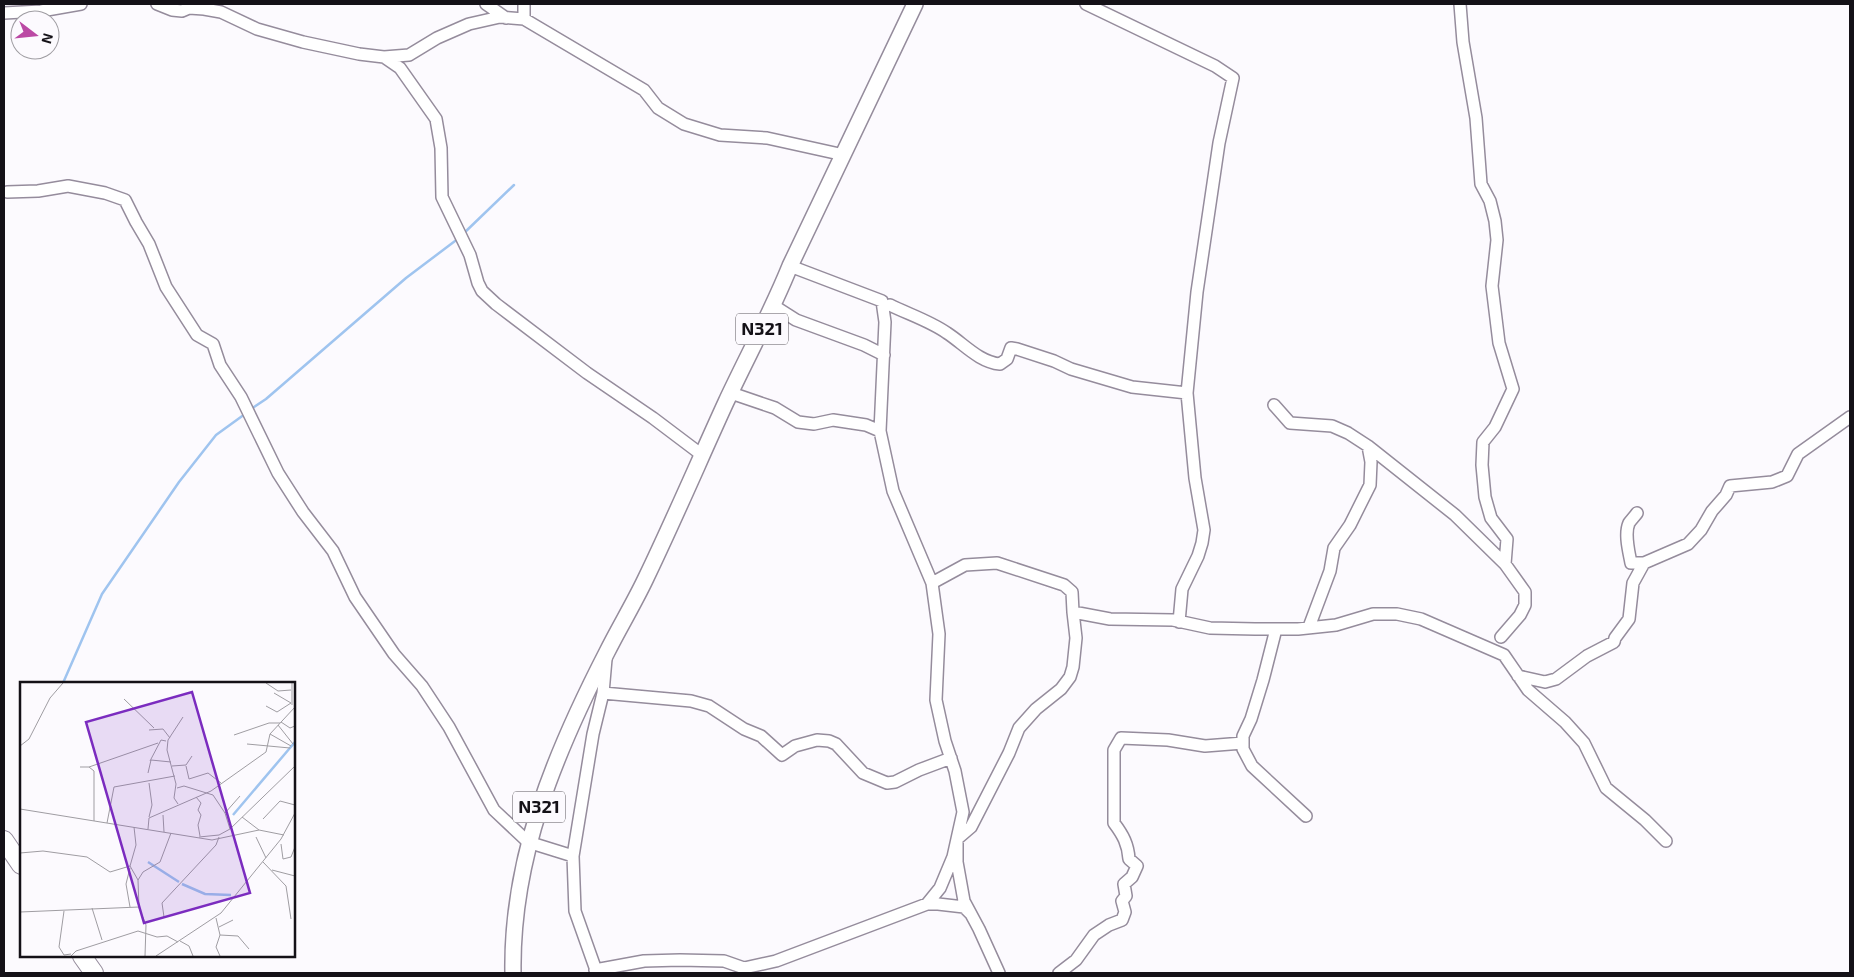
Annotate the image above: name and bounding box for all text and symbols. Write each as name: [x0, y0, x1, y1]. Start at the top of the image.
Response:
north arrow: [10, 10, 60, 60]
text: N: [38, 32, 58, 46]
road number: N321: [736, 314, 788, 344]
inset map: [20, 682, 295, 957]
road number: N321: [513, 792, 565, 822]

